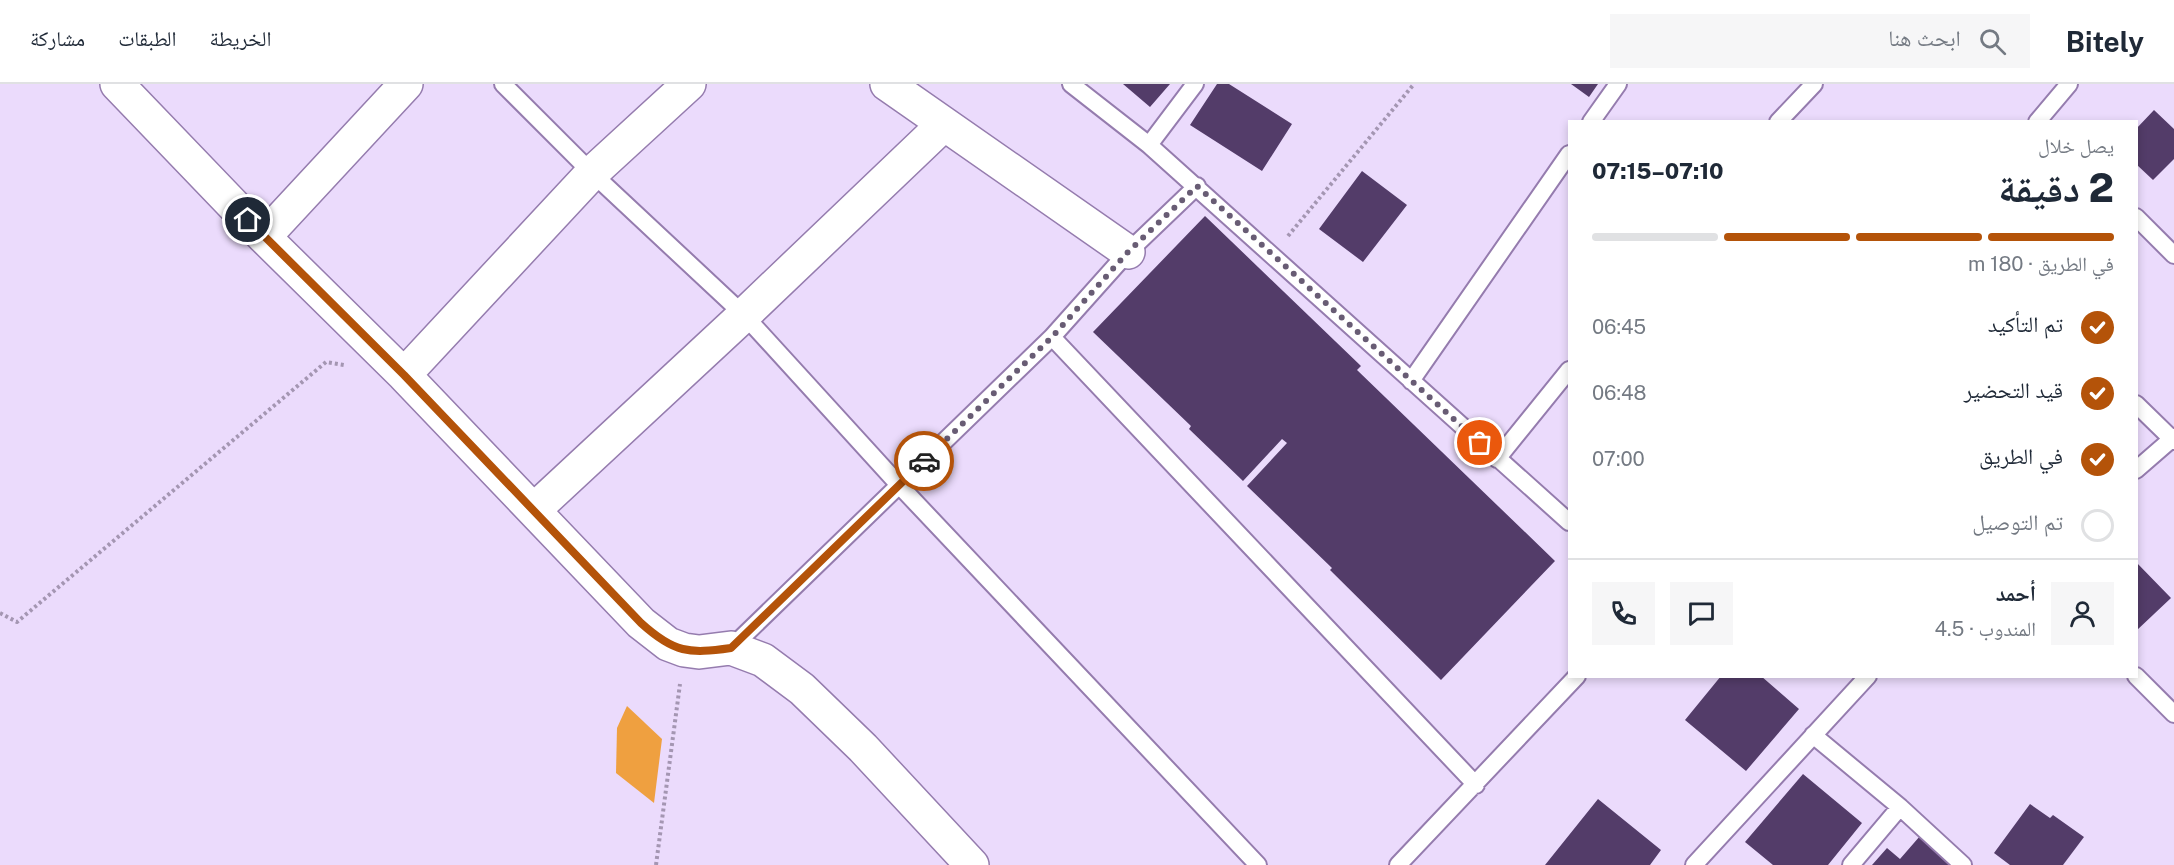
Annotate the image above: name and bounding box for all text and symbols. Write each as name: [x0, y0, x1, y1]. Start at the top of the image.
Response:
search box: [1610, 14, 2030, 68]
text: ابحث هنا: [1888, 25, 1961, 51]
icon: search: [1976, 25, 2009, 58]
text: Bitely: [2066, 25, 2144, 58]
text: مشاركة: [30, 26, 85, 51]
text: الطبقات: [118, 26, 177, 51]
text: الخريطة: [210, 26, 271, 51]
text: يصل خلال: [2038, 134, 2114, 158]
text: 07:10–07:15: [1592, 158, 1724, 184]
text: 2 دقيقة: [1998, 165, 2114, 211]
pin: [222, 194, 273, 245]
icon: home: [231, 203, 264, 236]
text: في الطريق · 180 m: [1968, 252, 2114, 276]
text: تم التأكيد: [1988, 311, 2063, 337]
icon: check: [2081, 311, 2114, 344]
text: 06:45: [1592, 315, 1646, 339]
text: قيد التحضير: [1964, 377, 2063, 403]
icon: check: [2081, 377, 2114, 410]
text: 06:48: [1592, 381, 1646, 405]
pin: [1454, 417, 1505, 468]
icon: bag: [1463, 426, 1496, 459]
courier: [894, 431, 954, 491]
text: في الطريق: [1979, 443, 2063, 469]
icon: check: [2081, 443, 2114, 476]
icon: car: [908, 445, 941, 478]
text: 07:00: [1592, 447, 1645, 471]
text: تم التوصيل: [1972, 509, 2063, 535]
text: أحمد: [1996, 580, 2036, 606]
button: phone: [1592, 582, 1655, 645]
button: chat: [1670, 582, 1733, 645]
button: person: [2051, 582, 2114, 645]
text: المندوب · 4.5: [1935, 617, 2036, 641]

